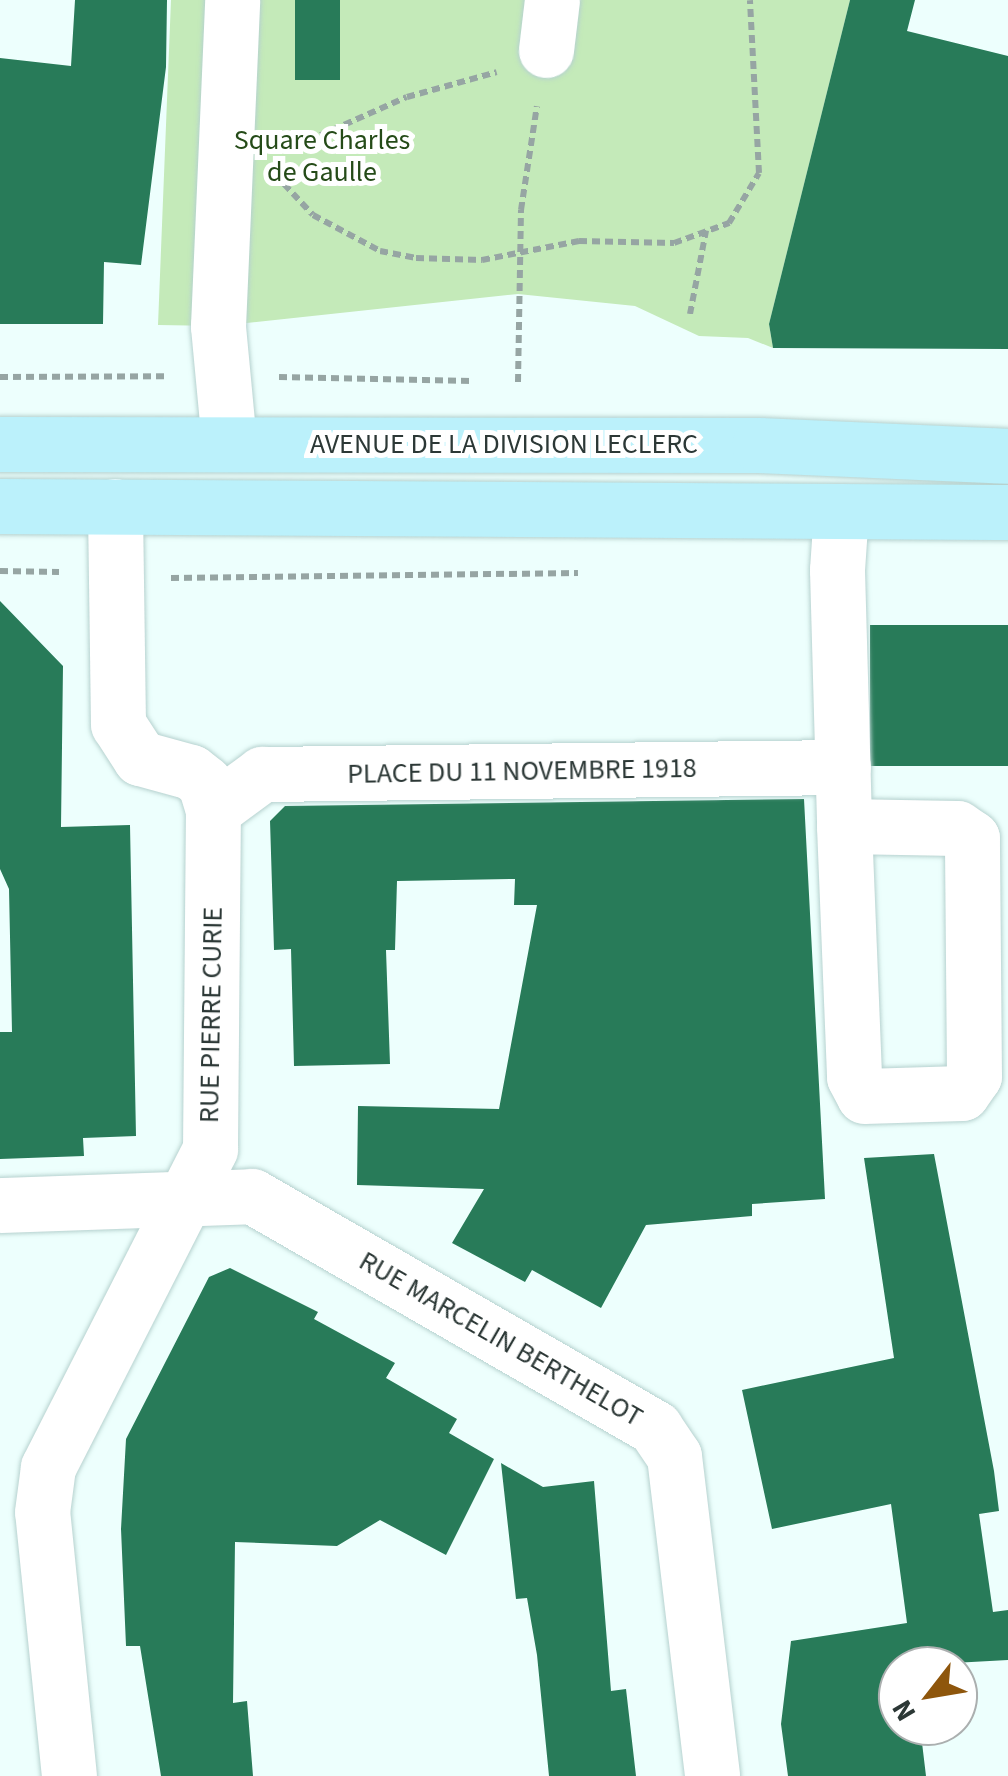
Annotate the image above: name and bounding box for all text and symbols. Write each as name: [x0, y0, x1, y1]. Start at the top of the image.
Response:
park label: Square Charles de Gaulle: [234, 123, 410, 189]
street label: AVENUE DE LA DIVISION LECLERC: [310, 427, 698, 461]
street label: PLACE DU 11 NOVEMBRE 1918: [347, 751, 697, 791]
street label: RUE PIERRE CURIE: [192, 907, 230, 1123]
street label: RUE MARCELIN BERTHELOT: [353, 1244, 649, 1434]
north arrow: [878, 1646, 978, 1746]
text: N: [882, 1692, 926, 1729]

